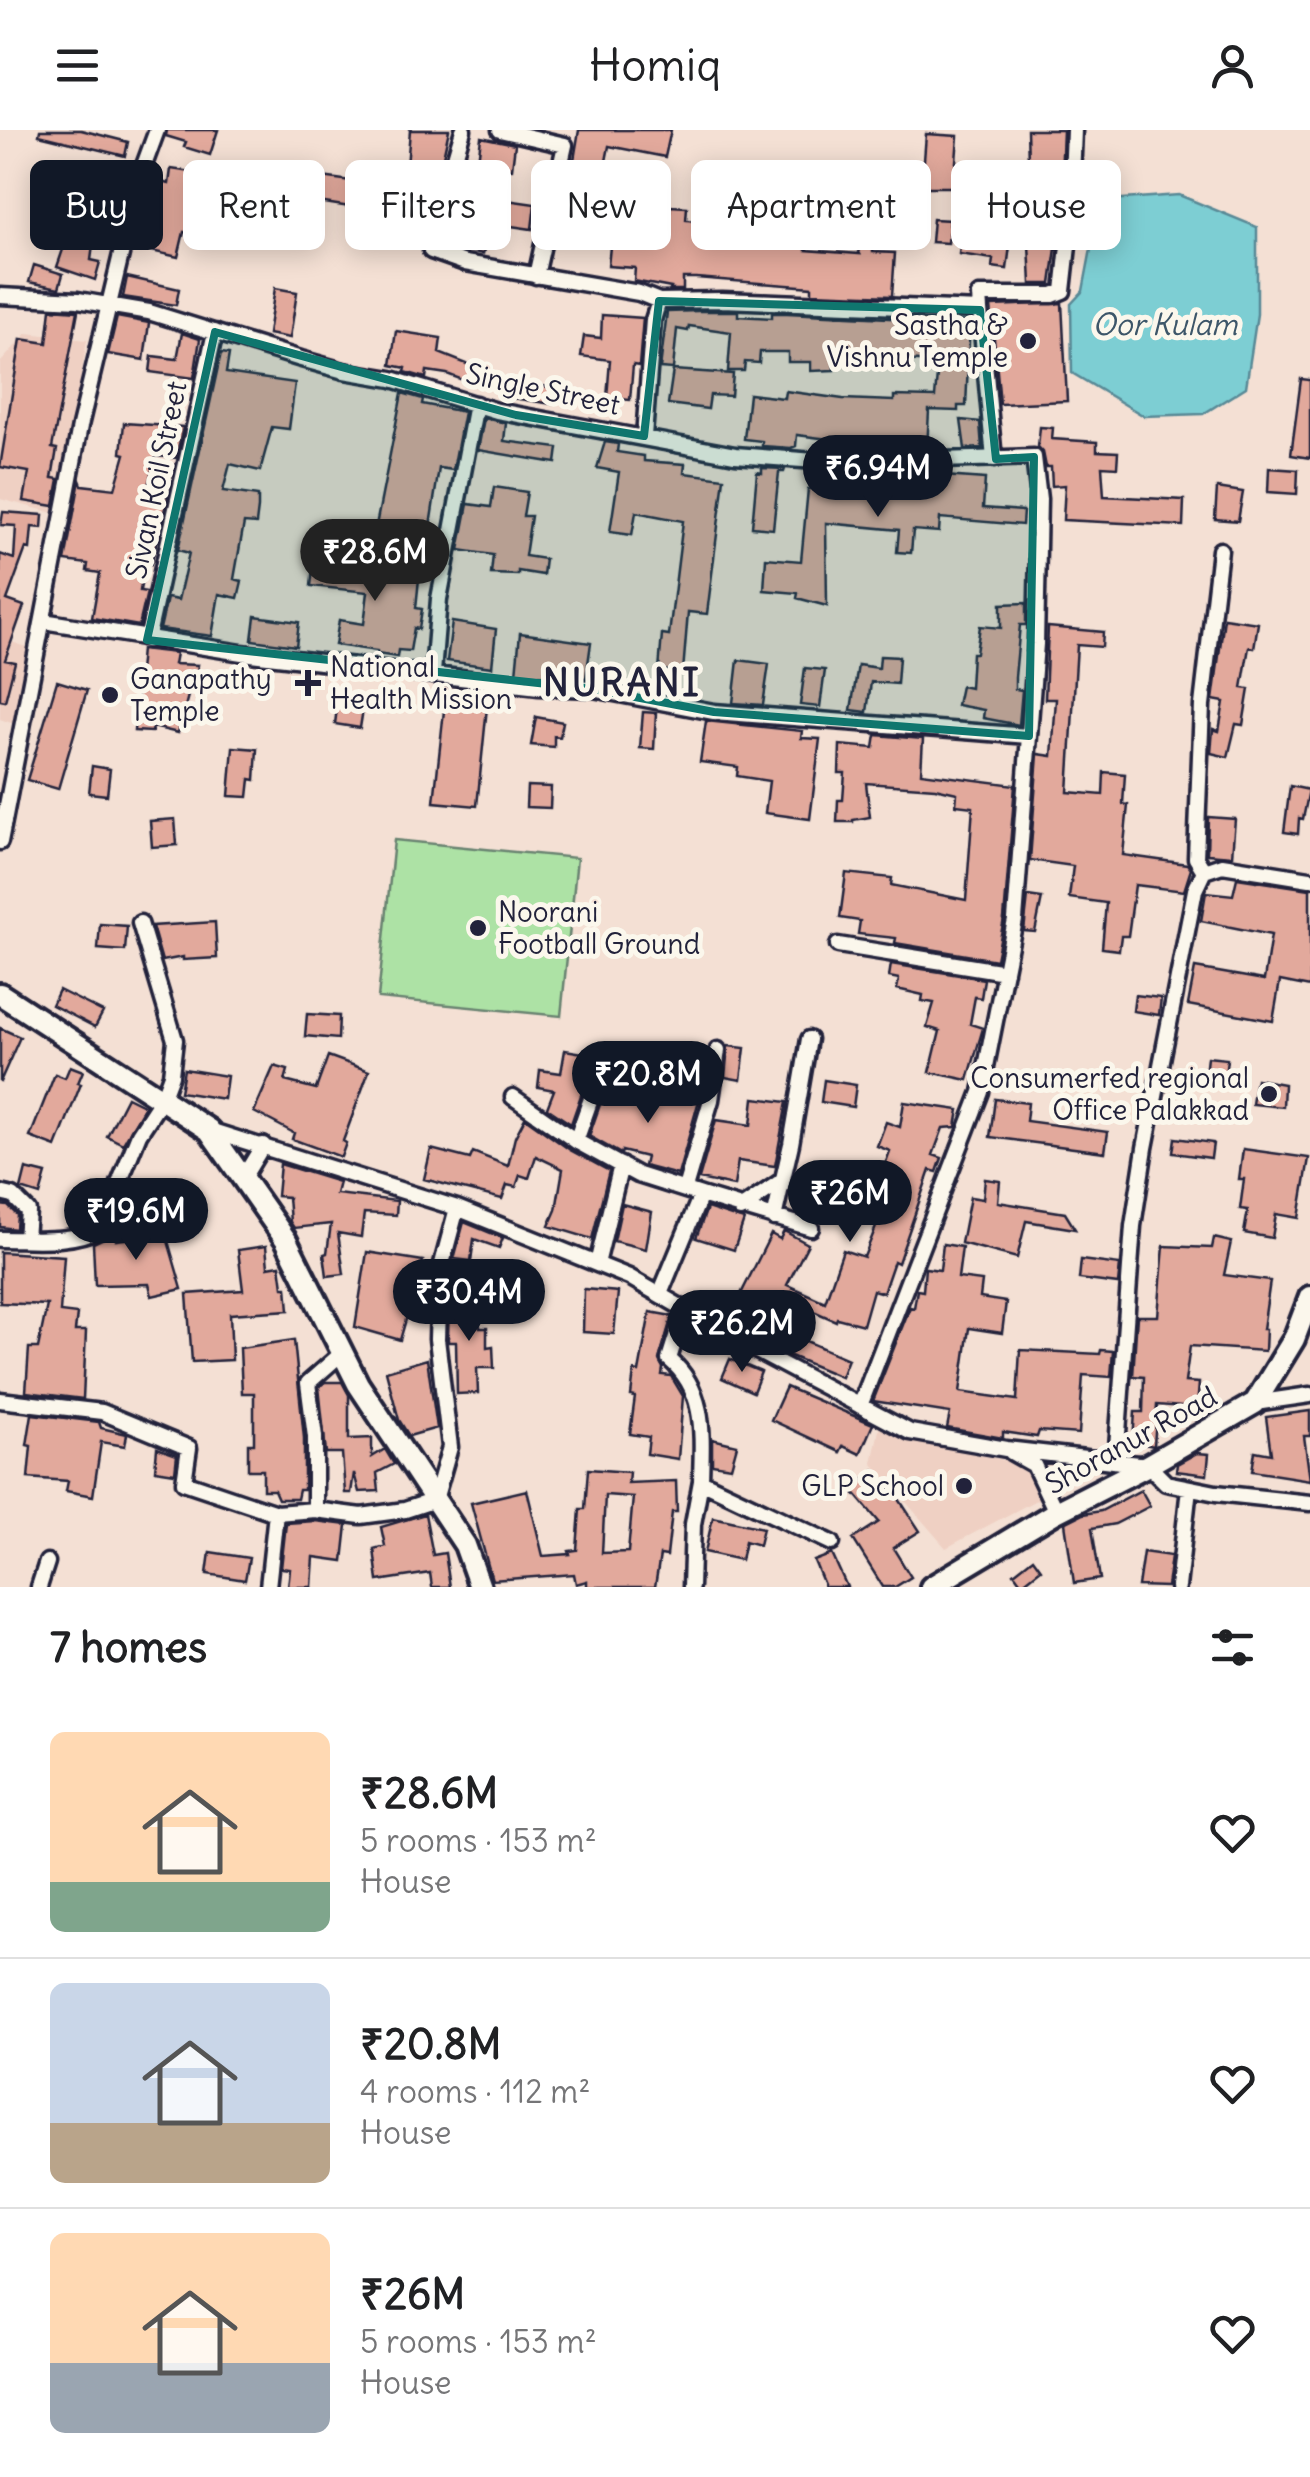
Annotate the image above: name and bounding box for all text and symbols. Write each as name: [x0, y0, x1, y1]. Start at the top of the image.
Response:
text: Homiq: [589, 37, 721, 93]
icon: menu: [50, 38, 105, 93]
icon: person: [1205, 38, 1260, 93]
chip: Buy: [30, 160, 163, 250]
chip: Rent: [183, 160, 325, 250]
chip: Filters: [345, 160, 511, 250]
chip: New: [531, 160, 671, 250]
chip: Apartment: [691, 160, 931, 250]
chip: House: [951, 160, 1121, 250]
water label: Oor Kulam: [1092, 305, 1238, 343]
place label: Sastha & Vishnu Temple: [827, 307, 1008, 375]
marker: Sastha & Vishnu Temple: [1017, 330, 1039, 352]
street label: Single Street: [463, 355, 623, 423]
street label: Sivan Koil Street: [118, 378, 194, 582]
pin: ₹6.94M: [797, 435, 959, 520]
text: ₹6.94M: [825, 447, 931, 488]
pin: ₹28.6M: [294, 519, 456, 604]
text: ₹28.6M: [322, 531, 428, 572]
place label: National Health Mission: [330, 649, 512, 717]
district label: NURANI: [543, 659, 701, 706]
place label: Ganapathy Temple: [130, 661, 272, 729]
marker: National Health Mission: [295, 670, 321, 696]
marker: Ganapathy Temple: [99, 684, 121, 706]
place label: Noorani Football Ground: [498, 894, 700, 962]
marker: Noorani Football Ground: [467, 917, 489, 939]
pin: ₹20.8M: [567, 1041, 729, 1126]
text: ₹20.8M: [594, 1053, 702, 1094]
place label: Consumerfed regional Office Palakkad: [970, 1060, 1249, 1128]
marker: Consumerfed regional Office Palakkad: [1258, 1083, 1280, 1105]
pin: ₹26M: [791, 1160, 909, 1245]
text: ₹26M: [810, 1172, 890, 1213]
pin: ₹19.6M: [55, 1178, 217, 1263]
text: ₹19.6M: [86, 1190, 186, 1231]
pin: ₹30.4M: [388, 1259, 550, 1344]
text: ₹30.4M: [415, 1271, 523, 1312]
pin: ₹26.2M: [661, 1290, 823, 1375]
text: ₹26.2M: [690, 1302, 794, 1343]
street label: Shoranur Road: [1039, 1378, 1223, 1502]
place label: GLP School: [801, 1468, 944, 1504]
marker: GLP School: [953, 1475, 975, 1497]
icon: filters: [1205, 1620, 1260, 1675]
text: 7 homes: [50, 1621, 207, 1673]
text: ₹28.6M: [360, 1767, 498, 1819]
icon: home: [130, 1772, 250, 1892]
icon: heart: [1205, 1805, 1260, 1860]
text: 5 rooms · 153 m²: [360, 1820, 597, 1861]
text: House: [360, 1861, 451, 1902]
text: ₹20.8M: [360, 2018, 502, 2070]
icon: home: [130, 2023, 250, 2143]
icon: heart: [1205, 2056, 1260, 2111]
text: 4 rooms · 112 m²: [360, 2071, 590, 2112]
text: House: [360, 2112, 451, 2153]
text: ₹26M: [360, 2268, 465, 2320]
icon: home: [130, 2273, 250, 2393]
icon: heart: [1205, 2306, 1260, 2361]
text: 5 rooms · 153 m²: [360, 2321, 597, 2362]
text: House: [360, 2362, 451, 2403]

